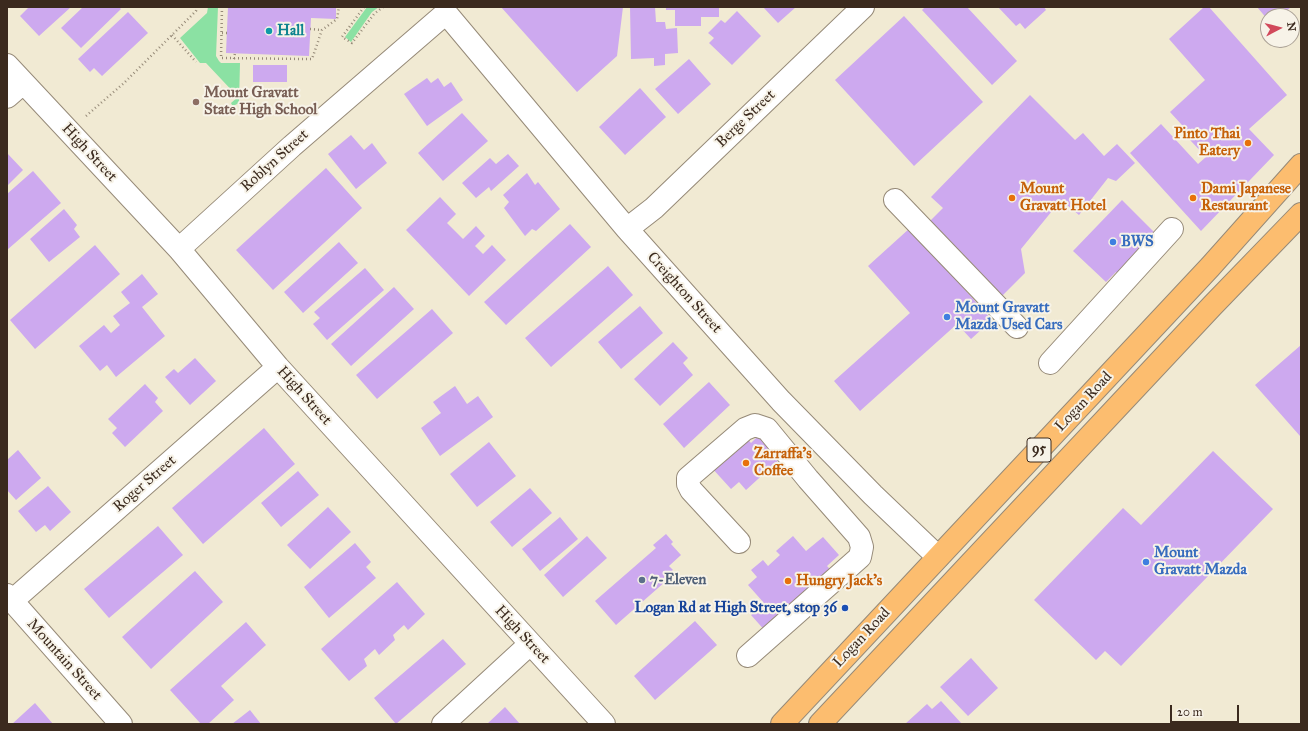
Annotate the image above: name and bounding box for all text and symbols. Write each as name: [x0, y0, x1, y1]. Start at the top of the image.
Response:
north arrow: [1260, 8, 1300, 48]
text: N: [1284, 21, 1298, 32]
place label: Hall: [277, 22, 304, 40]
marker: Hall: [264, 26, 274, 36]
place label: Mount Gravatt State High School: [204, 84, 317, 119]
street label: Berge Street: [713, 86, 779, 152]
marker: Mount Gravatt State High School: [191, 97, 201, 107]
street label: High Street: [58, 120, 120, 186]
place label: Pinto Thai Eatery: [1174, 125, 1240, 160]
street label: Roblyn Street: [237, 126, 313, 196]
marker: Pinto Thai Eatery: [1243, 138, 1253, 148]
place label: Mount Gravatt Hotel: [1020, 180, 1106, 215]
place label: Dami Japanese Restaurant: [1201, 180, 1291, 215]
marker: Mount Gravatt Hotel: [1007, 193, 1017, 203]
marker: Dami Japanese Restaurant: [1188, 193, 1198, 203]
place label: BWS: [1121, 233, 1154, 251]
marker: BWS: [1108, 237, 1118, 247]
street label: Creighton Street: [643, 249, 725, 337]
place label: Mount Gravatt Mazda Used Cars: [955, 299, 1062, 334]
marker: Mount Gravatt Mazda Used Cars: [942, 312, 952, 322]
street label: High Street: [273, 363, 335, 429]
street label: Logan Road: [1052, 368, 1116, 436]
road number: 95: [1027, 438, 1051, 462]
place label: Zarraffa's Coffee: [754, 445, 812, 480]
street label: Roger Street: [110, 452, 180, 516]
marker: Zarraffa's Coffee: [741, 458, 751, 468]
place label: Mount Gravatt Mazda: [1154, 544, 1247, 579]
marker: Mount Gravatt Mazda: [1141, 557, 1151, 567]
place label: 7-Eleven: [650, 571, 706, 589]
place label: Hungry Jack's: [796, 572, 882, 590]
marker: 7-Eleven: [637, 575, 647, 585]
marker: Hungry Jack's: [783, 576, 793, 586]
place label: Logan Rd at High Street, stop 36: [635, 599, 837, 617]
street label: High Street: [491, 602, 553, 668]
marker: Logan Rd at High Street, stop 36: [840, 603, 850, 613]
street label: Logan Road: [830, 604, 894, 672]
street label: Mountain Street: [23, 616, 105, 704]
scale bar: [1172, 697, 1241, 723]
text: 20 m: [1177, 705, 1203, 719]

